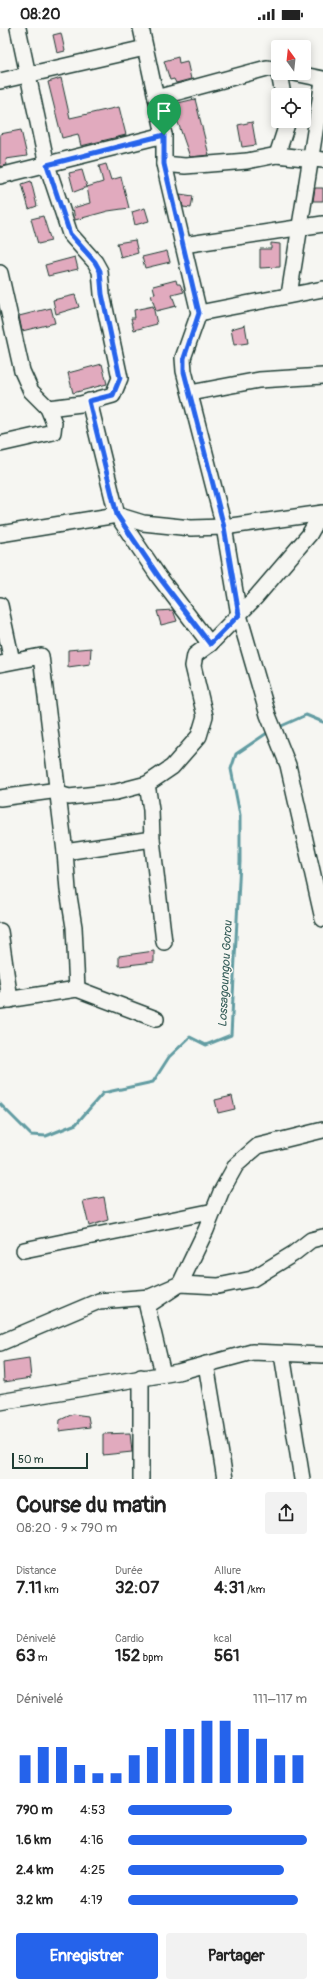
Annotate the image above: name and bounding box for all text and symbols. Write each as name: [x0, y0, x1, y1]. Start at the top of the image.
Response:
text: 08:20: [20, 5, 60, 24]
north arrow: [271, 40, 311, 80]
map controls: [271, 40, 311, 128]
button: locate: [271, 88, 311, 128]
pin: [147, 94, 181, 135]
icon: arrive: [153, 100, 175, 122]
water label: Lossagoungou Gorou: [215, 919, 236, 1028]
scale bar: [12, 1451, 88, 1470]
text: 50 m: [18, 1453, 44, 1466]
text: Course du matin: [16, 1491, 167, 1519]
button: share: [265, 1492, 307, 1534]
text: 08:20 · 9 × 790 m: [16, 1520, 117, 1536]
text: Distance: [16, 1564, 56, 1577]
text: Durée: [115, 1564, 142, 1577]
text: Allure: [214, 1564, 241, 1577]
text: 7.11: [16, 1577, 42, 1598]
text: 32:07: [115, 1577, 159, 1598]
text: 4:31: [214, 1577, 245, 1598]
text: km: [42, 1583, 59, 1596]
text: /km: [245, 1583, 265, 1596]
text: Dénivelé: [16, 1632, 56, 1645]
text: Cardio: [115, 1632, 144, 1645]
text: kcal: [214, 1632, 232, 1645]
text: 63: [16, 1645, 35, 1666]
text: 152: [115, 1645, 140, 1666]
text: 561: [214, 1645, 240, 1666]
text: m: [35, 1651, 48, 1664]
text: bpm: [140, 1651, 163, 1664]
text: Dénivelé: [16, 1691, 63, 1707]
text: 111–117 m: [253, 1691, 307, 1707]
text: 790 m: [16, 1802, 53, 1818]
text: 4:53: [80, 1802, 105, 1818]
text: 1.6 km: [16, 1832, 51, 1848]
text: 4:16: [80, 1832, 104, 1848]
text: 2.4 km: [16, 1862, 53, 1878]
text: 4:25: [80, 1862, 105, 1878]
text: 3.2 km: [16, 1892, 53, 1908]
text: 4:19: [80, 1892, 103, 1908]
button: Enregistrer: [16, 1933, 158, 1979]
button: Partager: [166, 1933, 307, 1979]

